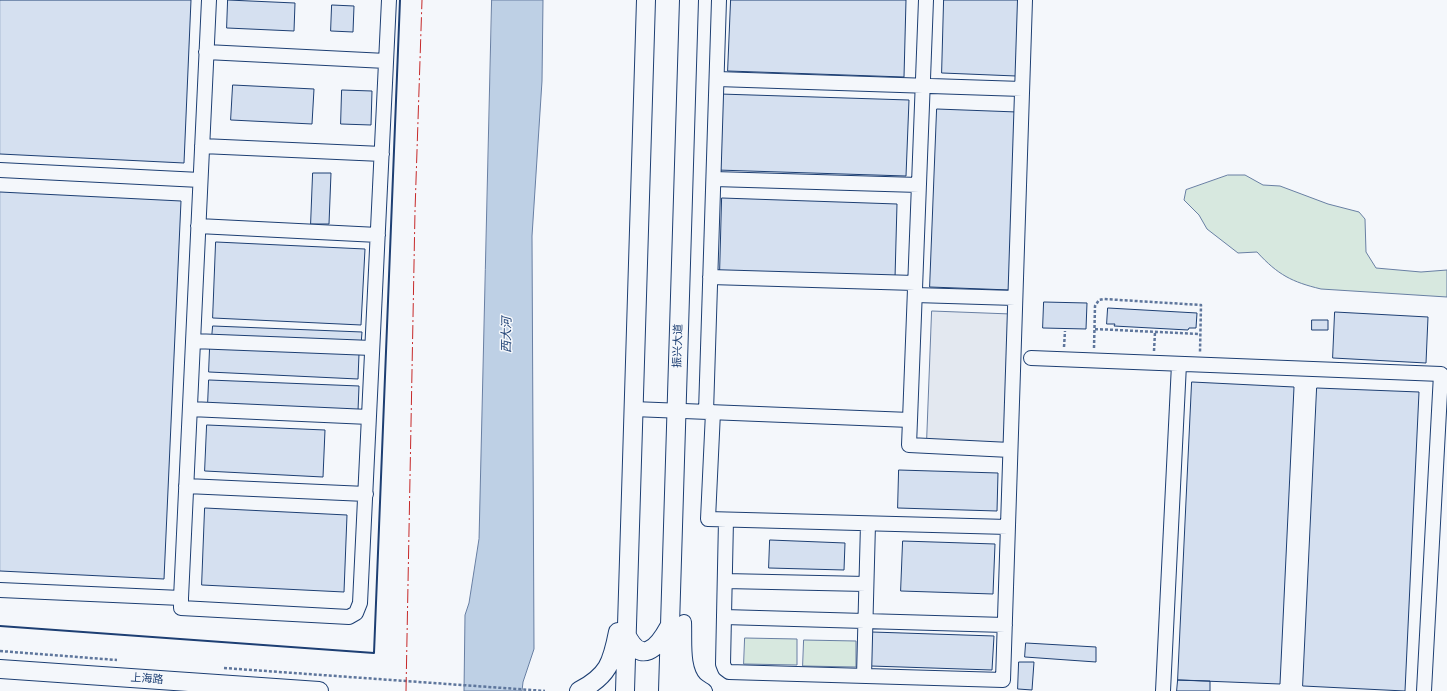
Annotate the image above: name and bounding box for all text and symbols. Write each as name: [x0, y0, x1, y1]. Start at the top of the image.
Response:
water label: 西大河: [499, 317, 515, 353]
street label: 振兴大道: [671, 324, 685, 368]
street label: 上海路: [130, 671, 164, 687]

